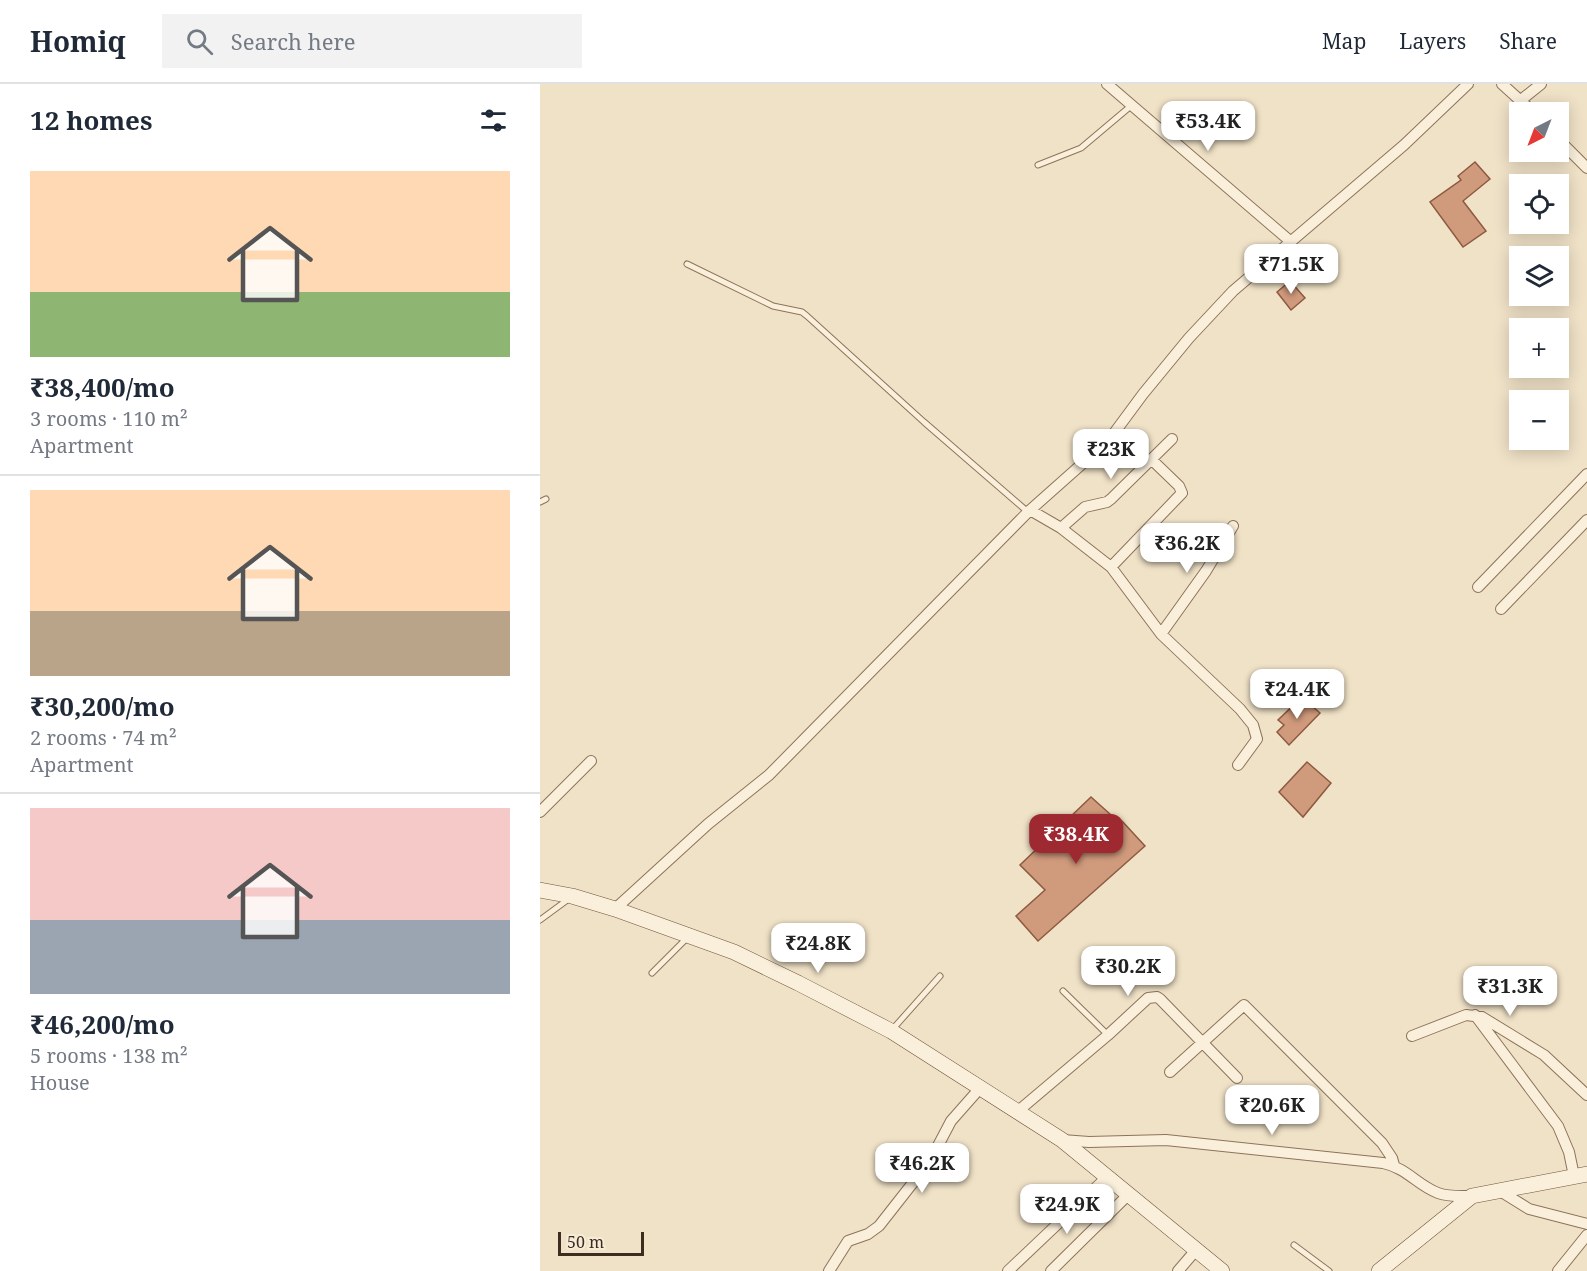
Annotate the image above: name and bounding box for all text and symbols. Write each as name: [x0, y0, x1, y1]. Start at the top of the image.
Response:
search box: [162, 14, 582, 68]
text: Homiq: [30, 22, 126, 60]
icon: search: [183, 25, 216, 58]
text: Search here: [231, 26, 356, 56]
text: Map: [1322, 27, 1366, 55]
text: Layers: [1399, 27, 1466, 55]
text: Share: [1499, 27, 1557, 55]
pin: ₹53.4K: [1159, 101, 1257, 152]
text: 12 homes: [30, 102, 152, 138]
north arrow: [1509, 102, 1569, 162]
map controls: [1509, 102, 1569, 450]
icon: filters: [477, 104, 510, 137]
text: ₹53.4K: [1175, 107, 1241, 134]
button: locate: [1509, 174, 1569, 234]
icon: home: [216, 210, 324, 318]
pin: ₹71.5K: [1242, 244, 1340, 295]
button: layers: [1509, 246, 1569, 306]
text: ₹71.5K: [1258, 250, 1324, 277]
button: +: [1509, 318, 1569, 378]
text: ₹38,400/mo: [30, 369, 175, 405]
button: −: [1509, 390, 1569, 450]
text: 3 rooms · 110 m²: [30, 405, 188, 432]
pin: ₹23K: [1075, 429, 1147, 480]
text: Apartment: [30, 432, 134, 459]
text: ₹23K: [1087, 435, 1135, 462]
pin: ₹36.2K: [1138, 523, 1236, 574]
icon: home: [216, 529, 324, 637]
text: ₹36.2K: [1154, 529, 1220, 556]
pin: ₹24.4K: [1248, 669, 1346, 720]
text: ₹24.4K: [1264, 675, 1330, 702]
text: ₹30,200/mo: [30, 688, 175, 724]
text: 2 rooms · 74 m²: [30, 724, 177, 751]
text: Apartment: [30, 751, 134, 778]
pin: ₹38.4K: [1027, 814, 1125, 865]
text: ₹38.4K: [1043, 820, 1109, 847]
icon: home: [216, 847, 324, 955]
pin: ₹24.8K: [769, 923, 867, 974]
text: ₹24.8K: [785, 929, 851, 956]
pin: ₹30.2K: [1079, 946, 1177, 997]
text: ₹30.2K: [1095, 952, 1161, 979]
pin: ₹31.3K: [1461, 966, 1559, 1017]
text: ₹31.3K: [1477, 972, 1543, 999]
text: ₹46,200/mo: [30, 1006, 175, 1042]
text: 5 rooms · 138 m²: [30, 1042, 188, 1069]
text: House: [30, 1069, 90, 1096]
pin: ₹20.6K: [1223, 1085, 1321, 1136]
text: ₹20.6K: [1239, 1091, 1305, 1118]
pin: ₹46.2K: [873, 1143, 971, 1194]
text: ₹46.2K: [889, 1149, 955, 1176]
pin: ₹24.9K: [1018, 1184, 1116, 1235]
text: ₹24.9K: [1034, 1190, 1100, 1217]
scale bar: [558, 1229, 644, 1256]
text: 50 m: [567, 1231, 604, 1253]

